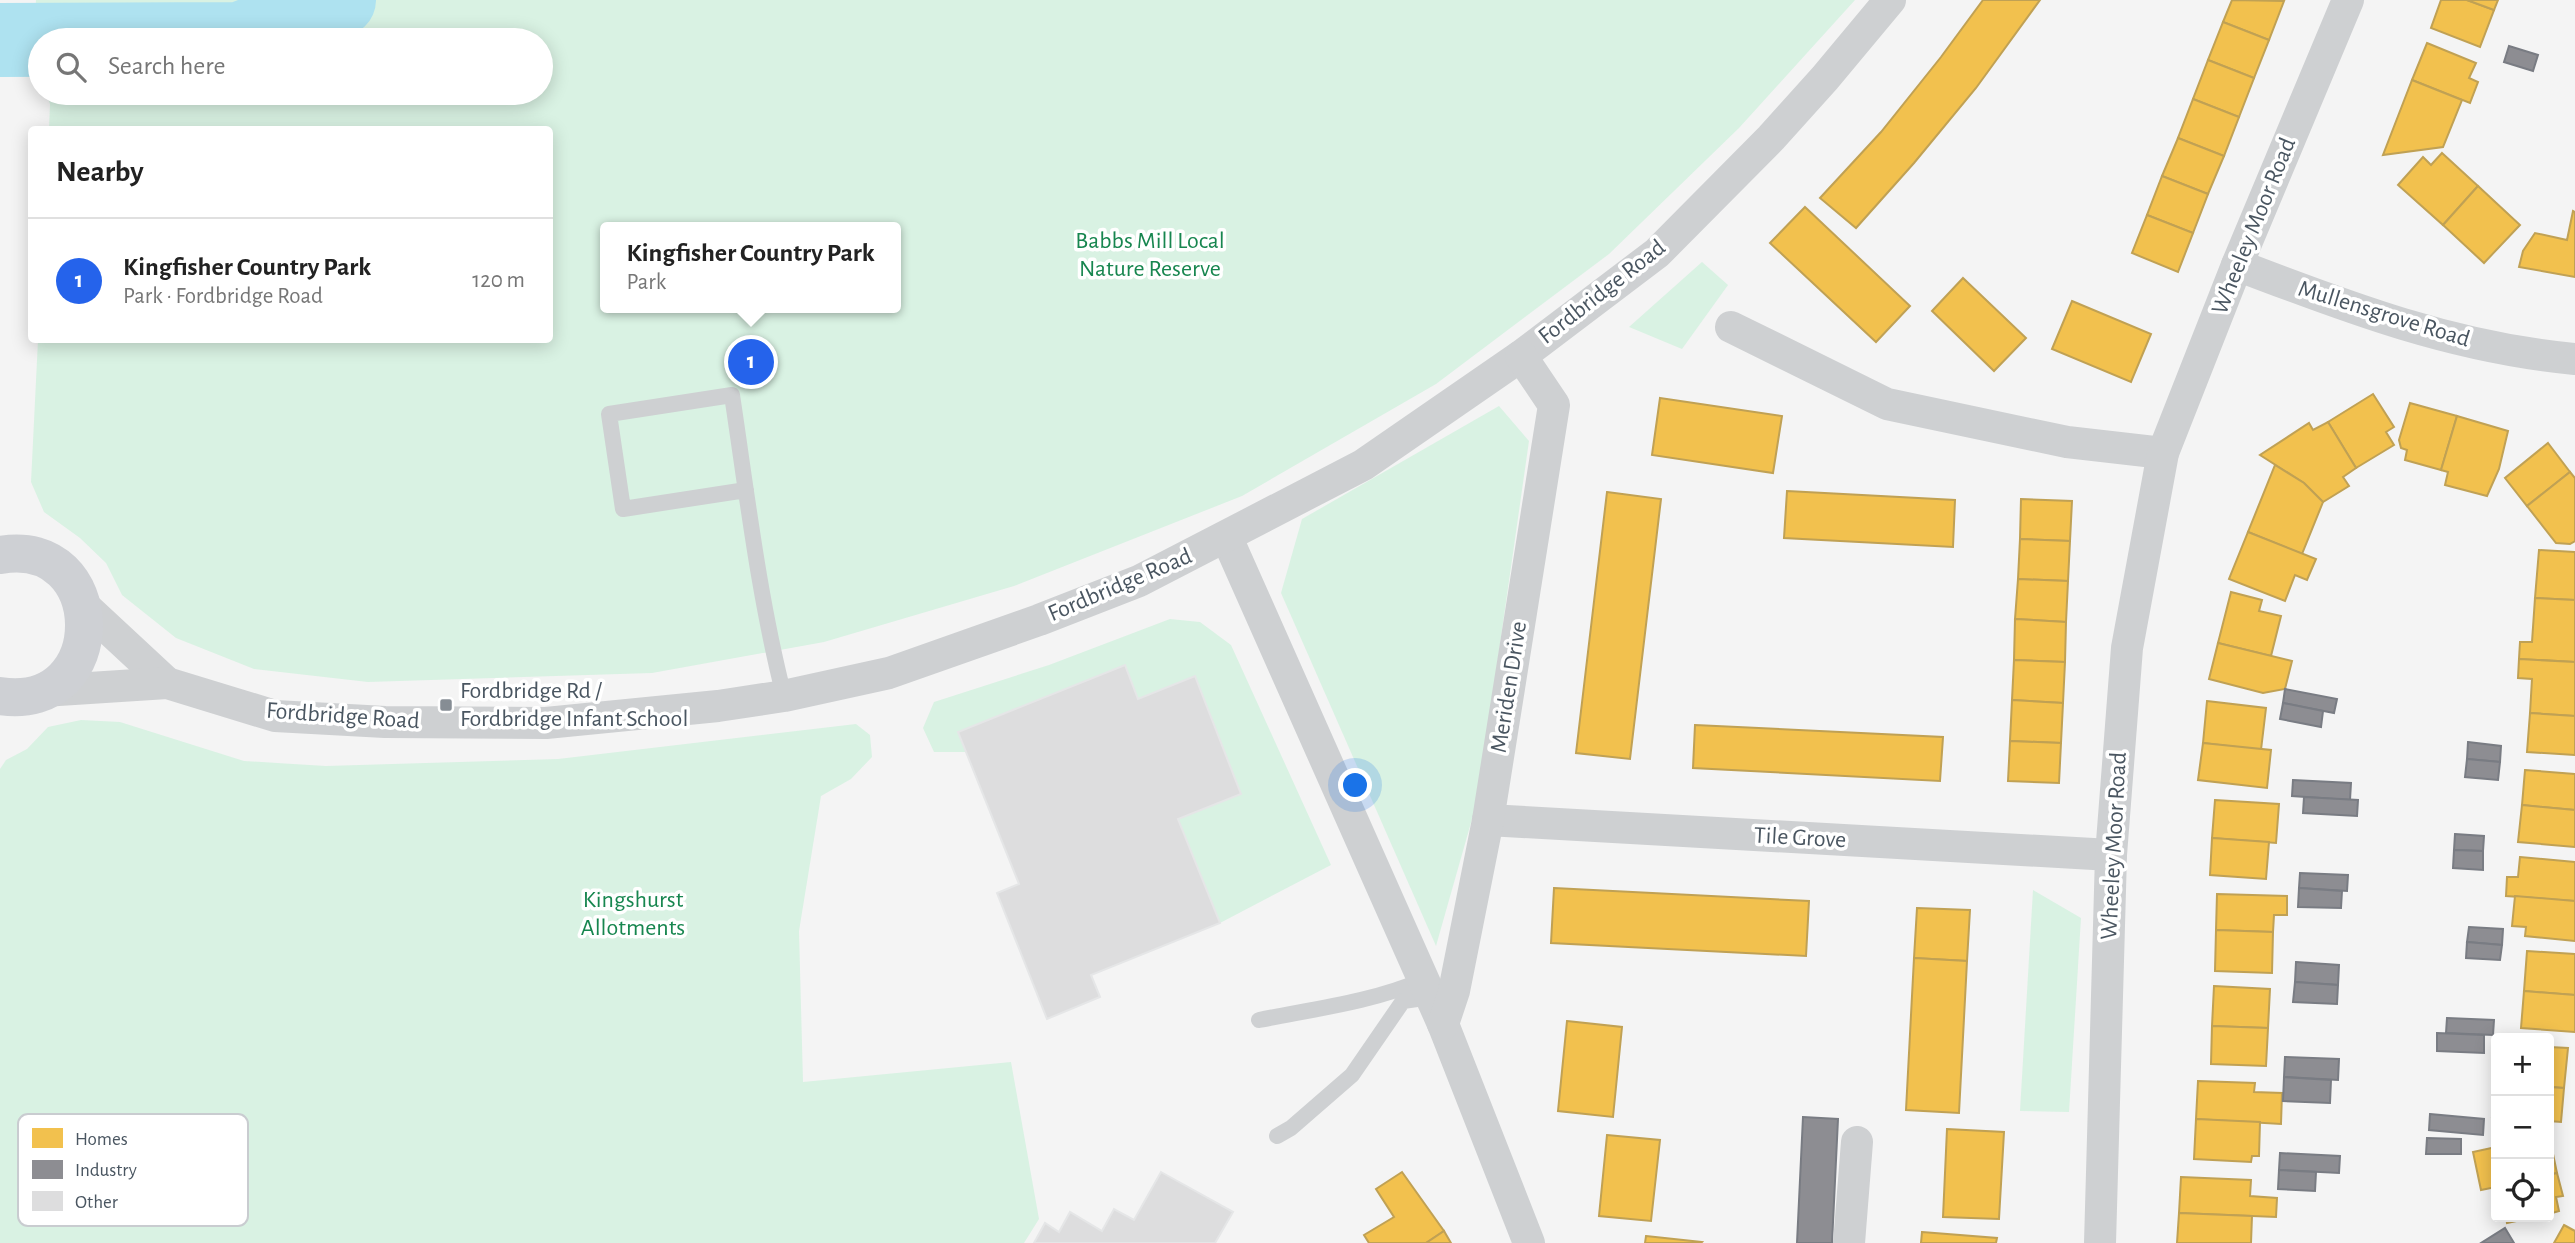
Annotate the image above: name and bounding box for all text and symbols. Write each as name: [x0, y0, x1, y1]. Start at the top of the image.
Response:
search box: [28, 28, 553, 105]
icon: search: [52, 48, 90, 86]
text: Search here: [108, 53, 226, 79]
street label: Wheeley Moor Road: [2208, 134, 2300, 318]
text: Nearby: [56, 157, 144, 187]
popup: [600, 222, 901, 313]
park label: Babbs Mill Local Nature Reserve: [1075, 229, 1225, 281]
street label: Fordbridge Road: [1534, 235, 1670, 349]
text: Kingfisher Country Park: [626, 240, 875, 266]
text: Kingfisher Country Park: [123, 254, 371, 280]
text: 1: [75, 269, 83, 292]
text: 120 m: [472, 269, 525, 292]
text: Park: [626, 271, 666, 294]
street label: Mullensgrove Road: [2295, 276, 2473, 352]
text: Park · Fordbridge Road: [123, 285, 323, 308]
pin: 1: [728, 336, 774, 388]
street label: Fordbridge Road: [1045, 544, 1195, 626]
street label: Meriden Drive: [1487, 620, 1531, 754]
place label: Fordbridge Rd / Fordbridge Infant School: [460, 679, 688, 731]
marker: Fordbridge Rd / Fordbridge Infant School: [438, 697, 454, 713]
street label: Fordbridge Road: [265, 699, 421, 733]
street label: Wheeley Moor Road: [2097, 751, 2131, 941]
your location: [1338, 768, 1372, 802]
street label: Tile Grove: [1753, 824, 1847, 852]
park label: Kingshurst Allotments: [581, 888, 685, 940]
map controls: [2491, 1033, 2554, 1222]
button: +: [2491, 1033, 2554, 1096]
button: −: [2491, 1096, 2554, 1159]
legend: [18, 1114, 248, 1226]
text: Homes: [75, 1130, 128, 1149]
button: locate: [2491, 1159, 2554, 1222]
text: Industry: [75, 1161, 137, 1180]
text: Other: [75, 1193, 118, 1212]

